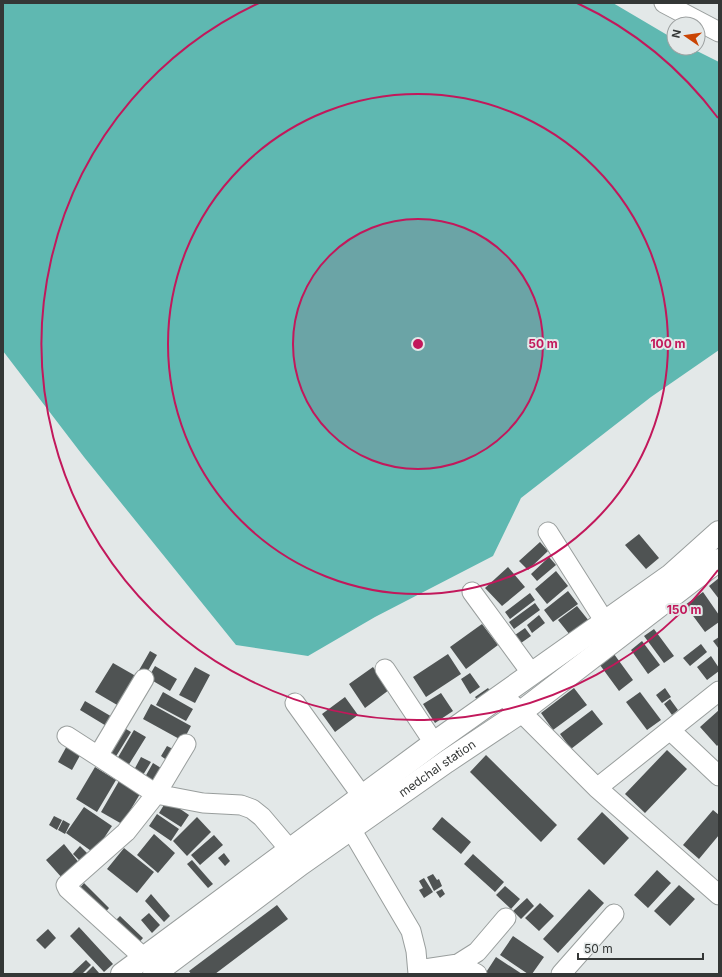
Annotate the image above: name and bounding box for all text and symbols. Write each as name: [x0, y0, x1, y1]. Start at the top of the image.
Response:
north arrow: [666, 16, 706, 56]
text: N: [668, 28, 684, 39]
text: 50 m: [528, 336, 558, 351]
text: 100 m: [650, 336, 686, 351]
centre of rings: [411, 337, 425, 351]
text: 150 m: [667, 602, 701, 617]
street label: medchal station: [396, 736, 478, 800]
scale bar: [578, 935, 703, 961]
text: 50 m: [584, 941, 613, 956]

